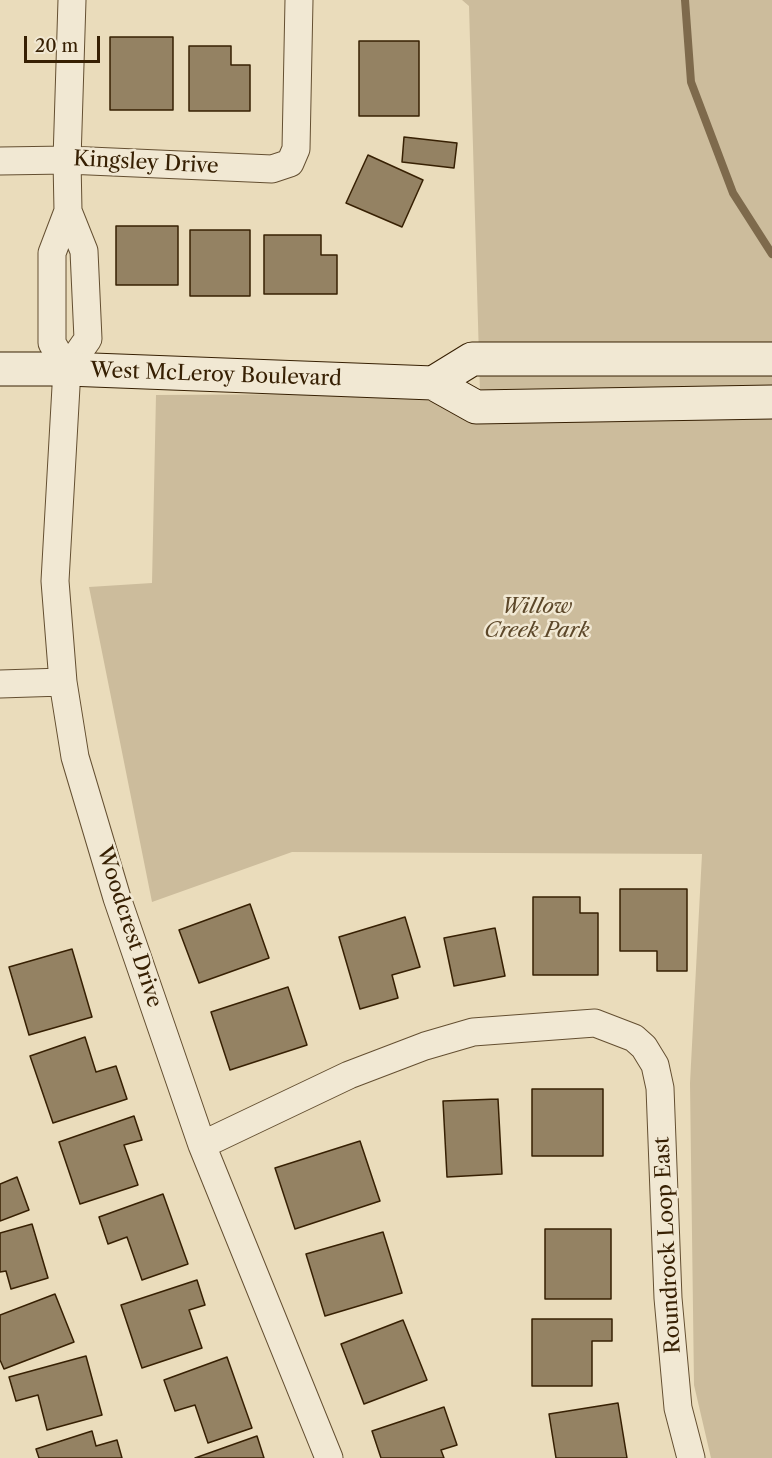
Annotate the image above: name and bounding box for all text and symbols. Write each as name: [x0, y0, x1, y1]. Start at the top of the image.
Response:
scale bar: [27, 24, 104, 62]
text: 20 m: [35, 35, 78, 57]
street label: Kingsley Drive: [73, 147, 219, 179]
street label: West McLeroy Boulevard: [90, 358, 342, 392]
park label: Willow Creek Park: [484, 594, 590, 644]
street label: Woodcrest Drive: [91, 843, 167, 1011]
street label: Roundrock Loop East: [650, 1136, 686, 1354]

